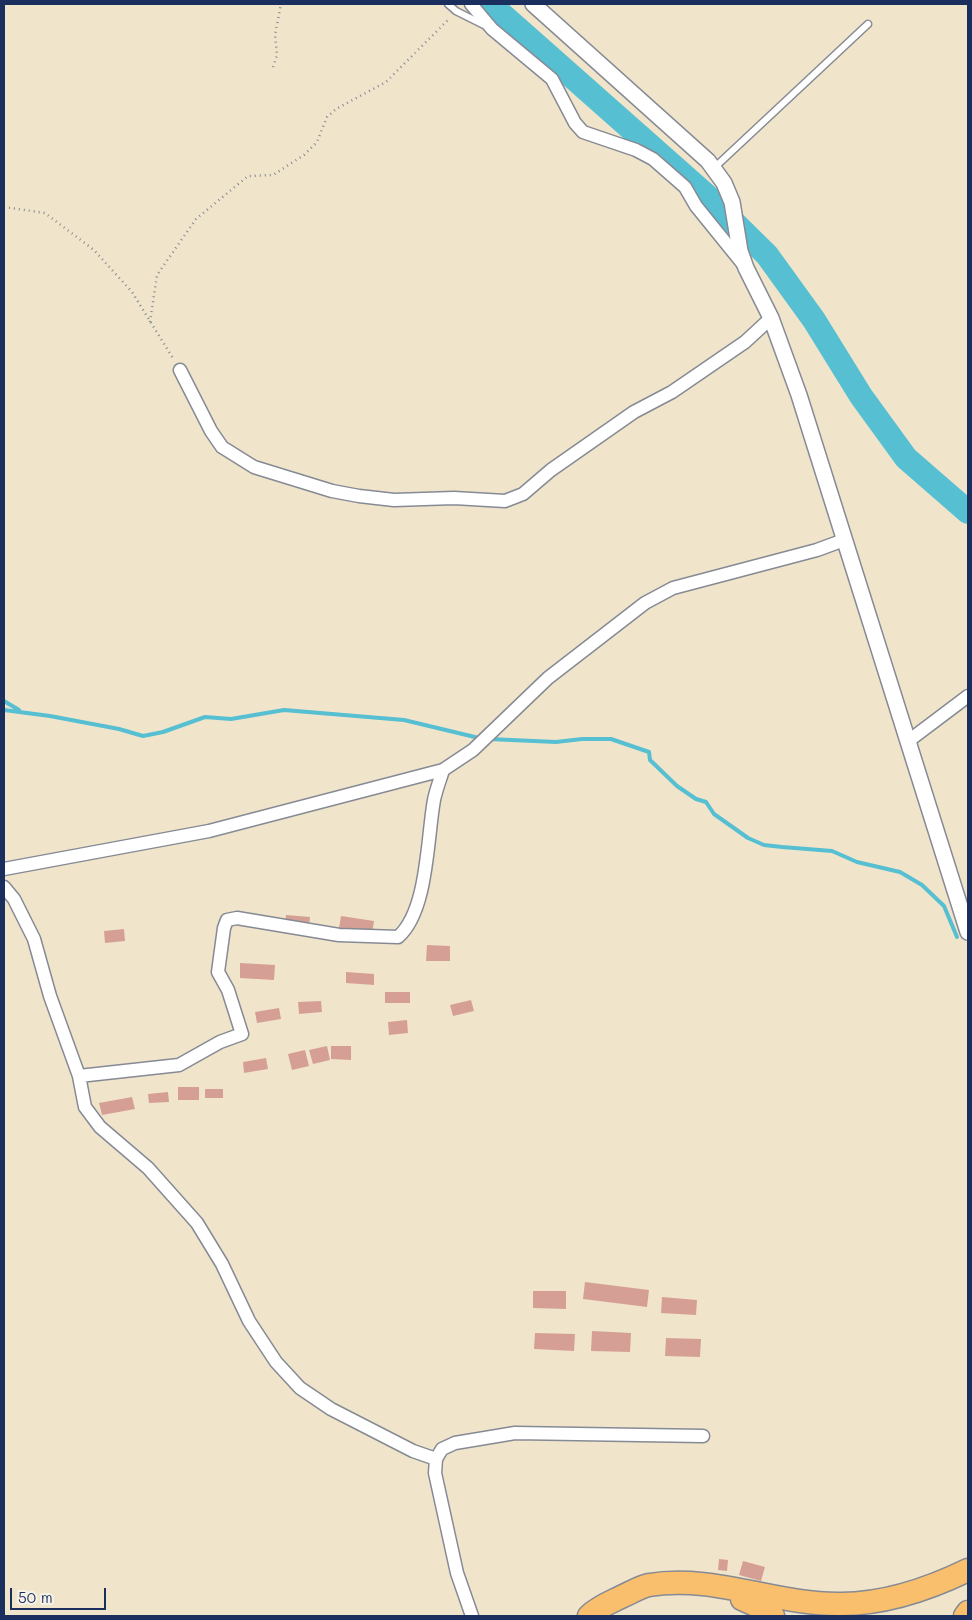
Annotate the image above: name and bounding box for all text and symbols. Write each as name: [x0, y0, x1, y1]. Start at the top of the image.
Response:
scale bar: [12, 1578, 109, 1610]
text: 50 m: [18, 1587, 53, 1607]

